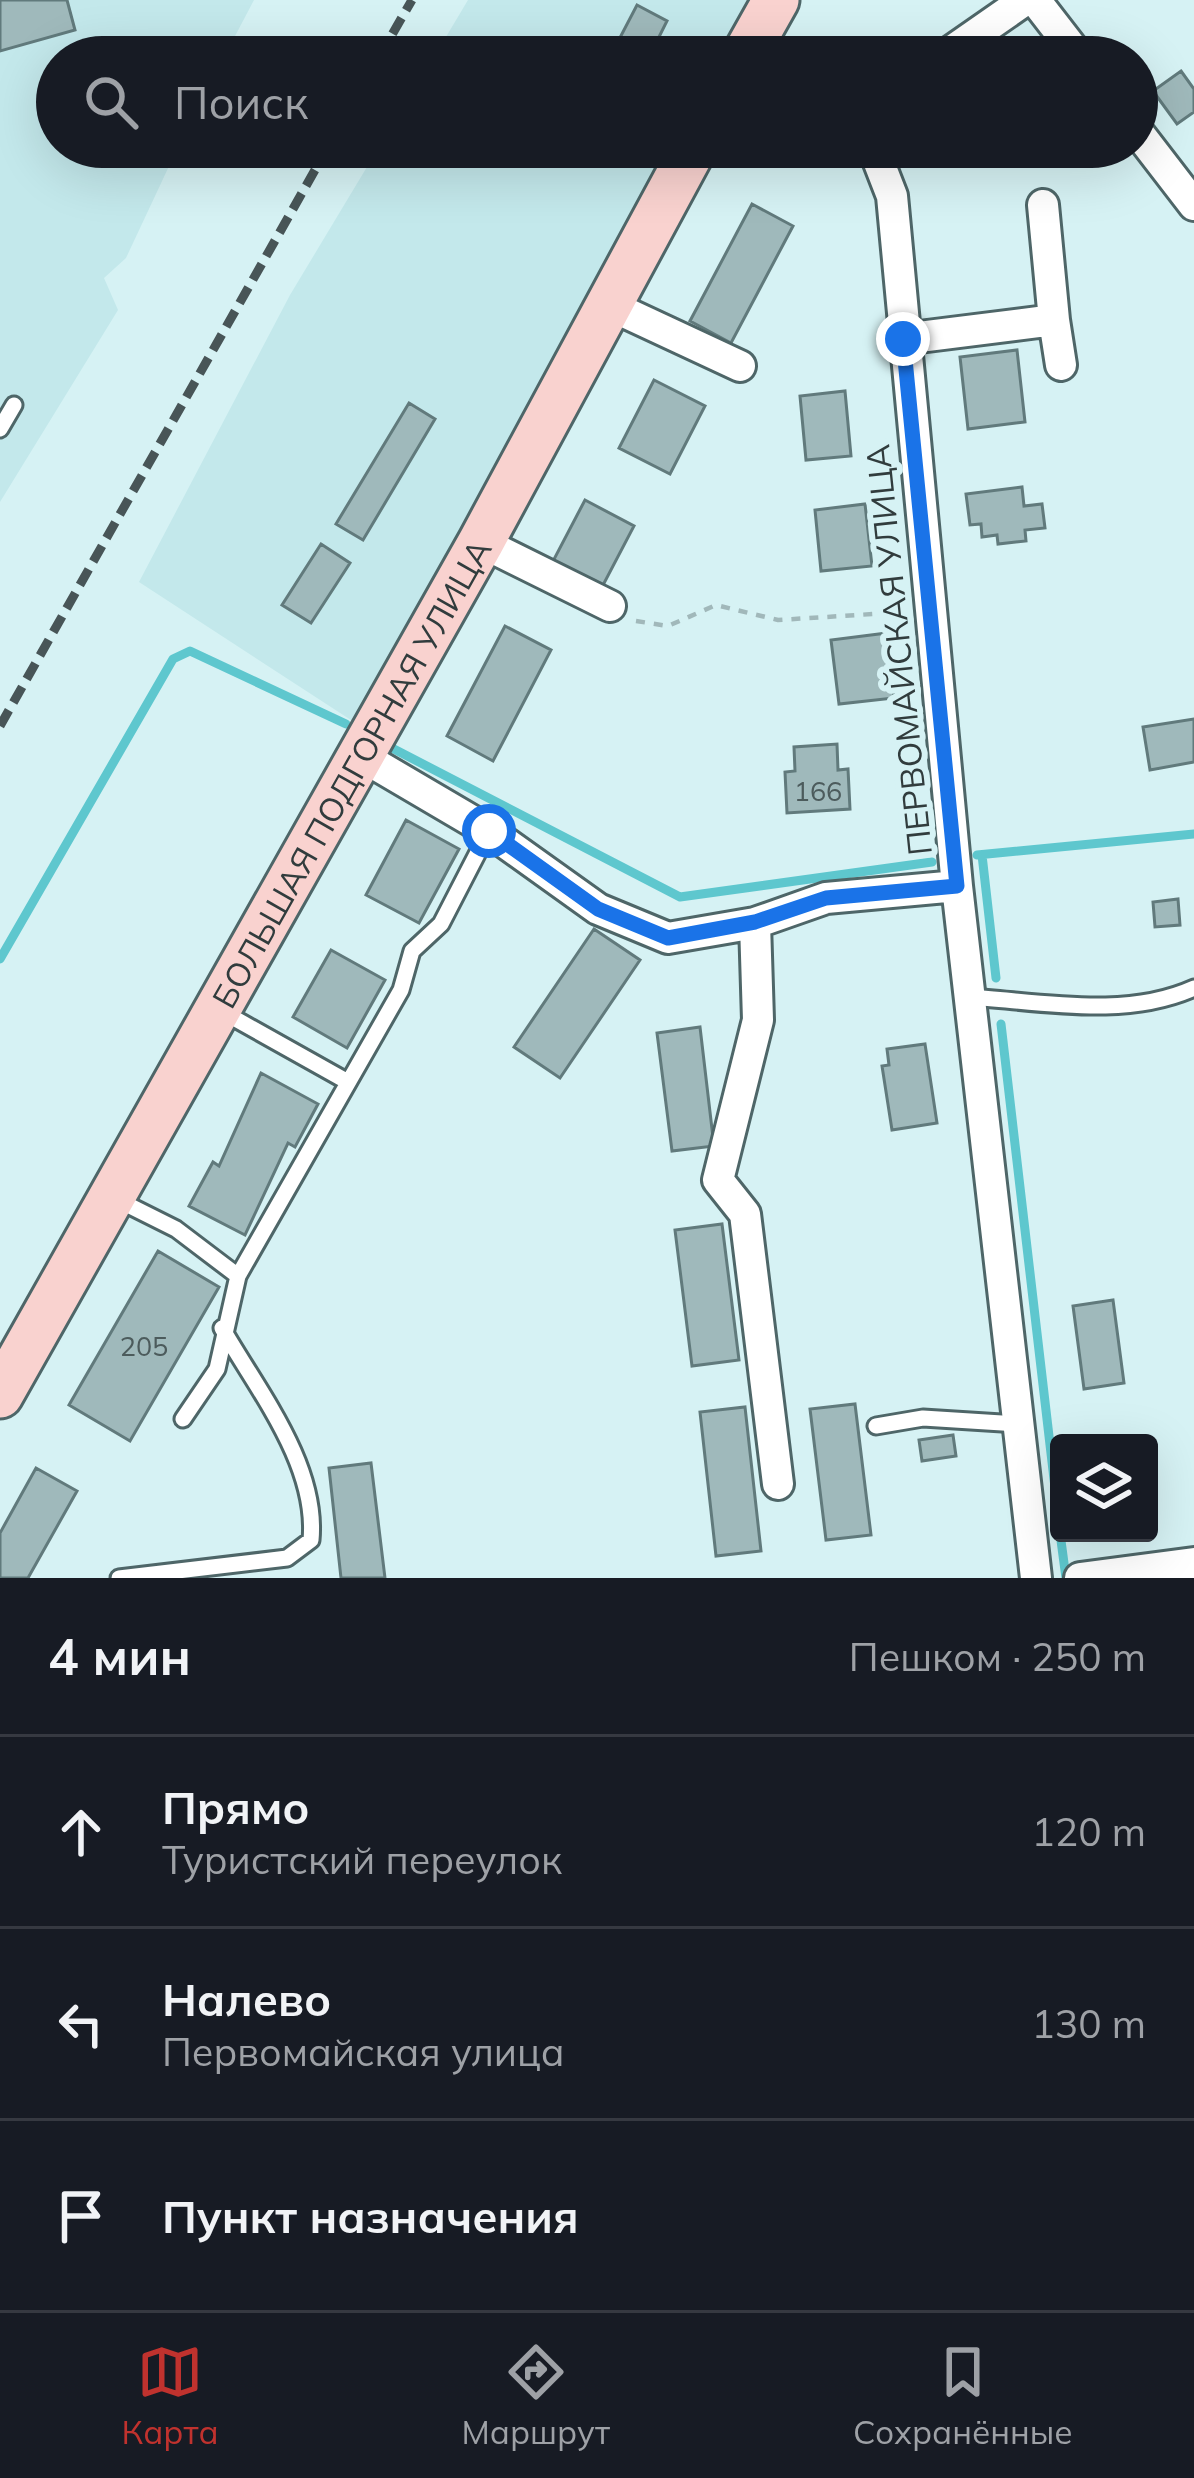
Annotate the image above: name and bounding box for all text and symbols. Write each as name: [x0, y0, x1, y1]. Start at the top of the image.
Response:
search box: [36, 36, 1158, 168]
icon: search: [78, 69, 144, 135]
text: Поиск: [174, 74, 308, 130]
route end: [876, 312, 930, 366]
street label: ПЕРВОМАЙСКАЯ УЛИЦА: [856, 442, 940, 858]
street label: БОЛЬШАЯ ПОДГОРНАЯ УЛИЦА: [202, 531, 499, 1015]
house number: 166: [794, 774, 842, 808]
route start: [462, 804, 516, 858]
house number: 205: [120, 1329, 168, 1363]
map controls: [1050, 1434, 1158, 1542]
button: layers: [1050, 1434, 1158, 1542]
text: 4 мин: [48, 1624, 191, 1688]
text: Пешком · 250 m: [849, 1632, 1146, 1681]
text: Прямо: [162, 1779, 310, 1835]
icon: ahead: [48, 1799, 114, 1865]
text: 120 m: [1031, 1807, 1146, 1856]
text: Туристский переулок: [162, 1835, 562, 1884]
text: Налево: [162, 1971, 331, 2027]
icon: left: [48, 1991, 114, 2057]
text: 130 m: [1031, 1999, 1146, 2048]
text: Первомайская улица: [162, 2027, 565, 2076]
icon: arrive: [48, 2183, 114, 2249]
text: Пункт назначения: [162, 2188, 579, 2244]
tab: Карта: [121, 2339, 219, 2452]
tab: Маршрут: [462, 2339, 610, 2452]
tab: Сохранённые: [853, 2339, 1073, 2452]

